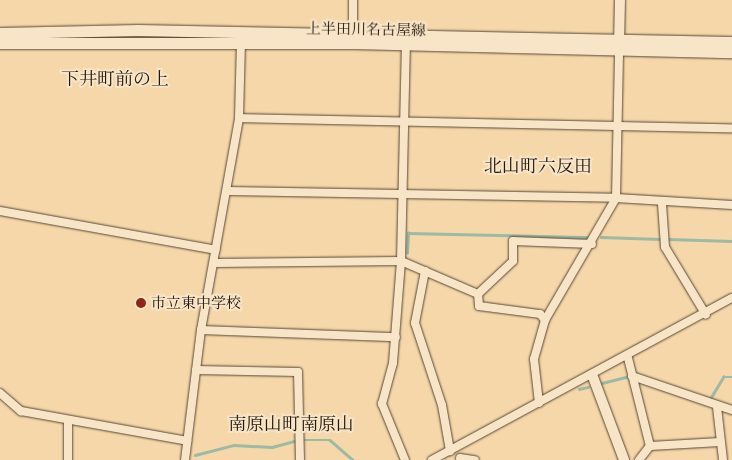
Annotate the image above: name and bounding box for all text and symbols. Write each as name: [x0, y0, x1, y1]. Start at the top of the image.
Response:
street label: 上半田川名古屋線: [306, 19, 426, 39]
district label: 下井町前の上: [61, 68, 169, 90]
district label: 北山町六反田: [484, 155, 592, 177]
place label: 市立東中学校: [151, 294, 241, 312]
marker: 市立東中学校: [135, 297, 147, 309]
district label: 南原山町南原山: [228, 413, 354, 435]

